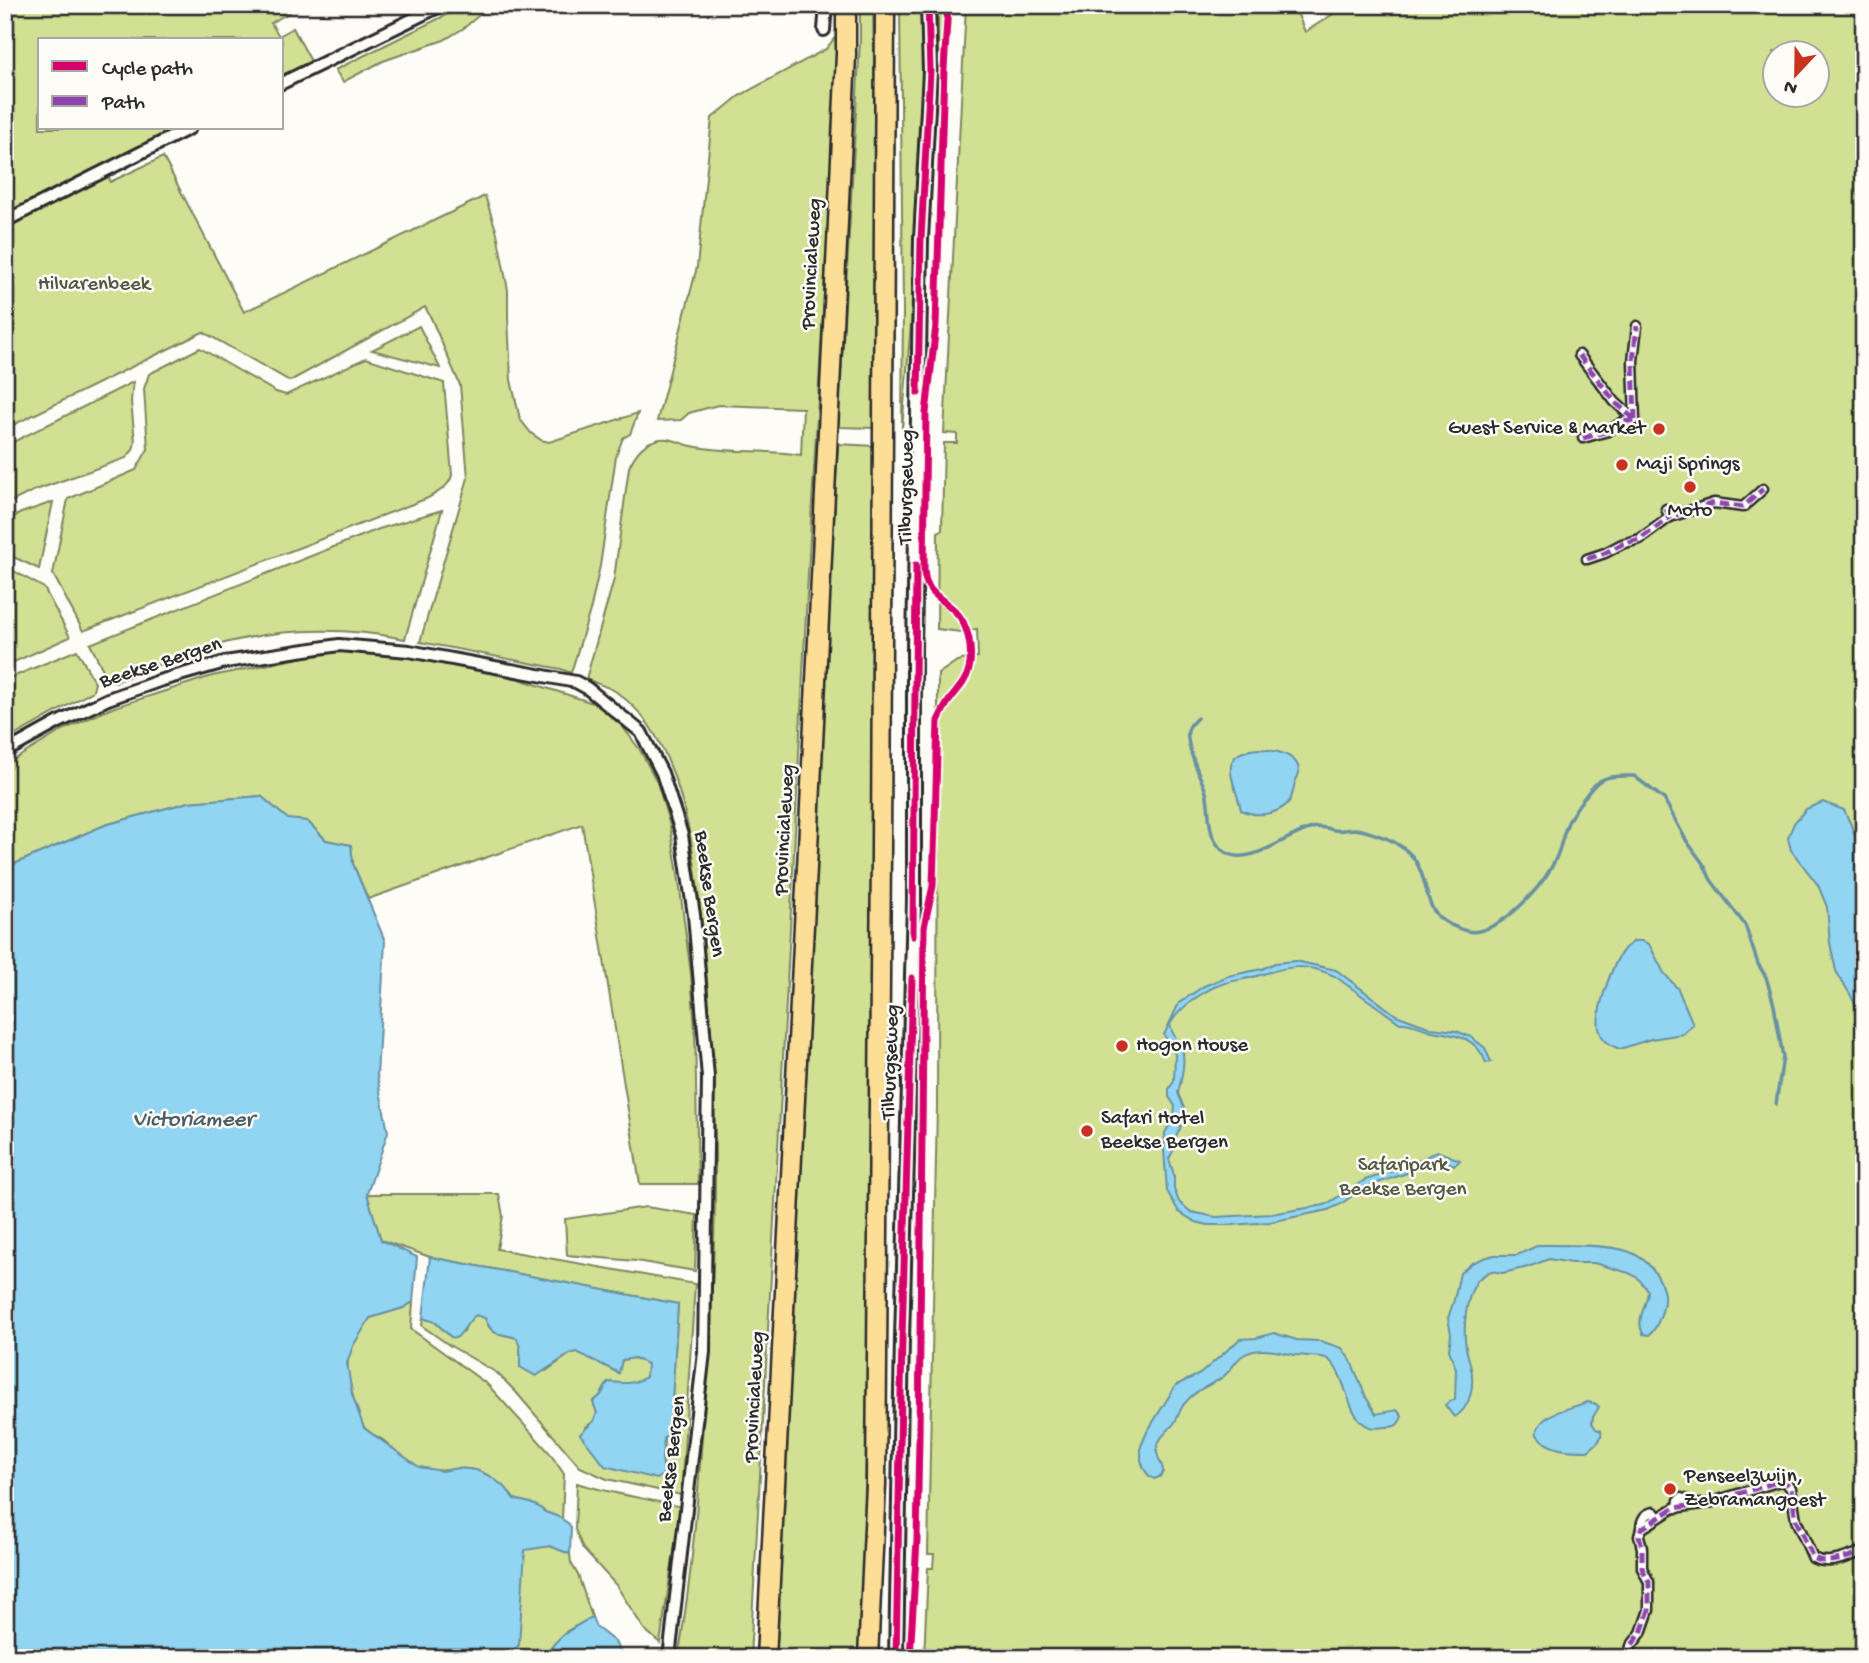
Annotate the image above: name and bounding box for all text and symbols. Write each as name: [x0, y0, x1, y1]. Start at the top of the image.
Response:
legend: [38, 38, 284, 130]
north arrow: [1760, 38, 1830, 108]
text: Cycle path: [102, 58, 193, 83]
text: N: [1781, 74, 1801, 100]
text: Path: [101, 92, 145, 117]
street label: Provincialeweg: [797, 198, 829, 331]
park label: Hilvarenbeek: [38, 273, 153, 298]
place label: Guest Service & Market: [1448, 417, 1647, 442]
marker: Guest Service & Market: [1651, 421, 1667, 437]
street label: Tilburgseweg: [894, 429, 922, 546]
place label: Maji Springs: [1636, 453, 1741, 478]
marker: Maji Springs: [1614, 457, 1630, 473]
marker: Moto: [1682, 479, 1698, 495]
place label: Moto: [1668, 499, 1713, 524]
street label: Beekse Bergen: [96, 632, 225, 696]
street label: Provincialeweg: [770, 764, 802, 897]
street label: Beekse Bergen: [687, 828, 729, 959]
street label: Tilburgseweg: [877, 1004, 907, 1121]
place label: Hogon House: [1136, 1034, 1249, 1059]
marker: Hogon House: [1114, 1038, 1130, 1054]
water label: Victoriameer: [132, 1107, 258, 1134]
place label: Safari Hotel Beekse Bergen: [1100, 1107, 1228, 1156]
marker: Safari Hotel Beekse Bergen: [1079, 1123, 1095, 1139]
park label: Safaripark Beekse Bergen: [1338, 1154, 1467, 1203]
street label: Provincialeweg: [740, 1331, 772, 1464]
street label: Beekse Bergen: [653, 1394, 693, 1525]
place label: Penseelzwijn, Zebramangoest: [1683, 1465, 1828, 1514]
marker: Penseelzwijn, Zebramangoest: [1662, 1481, 1678, 1497]

